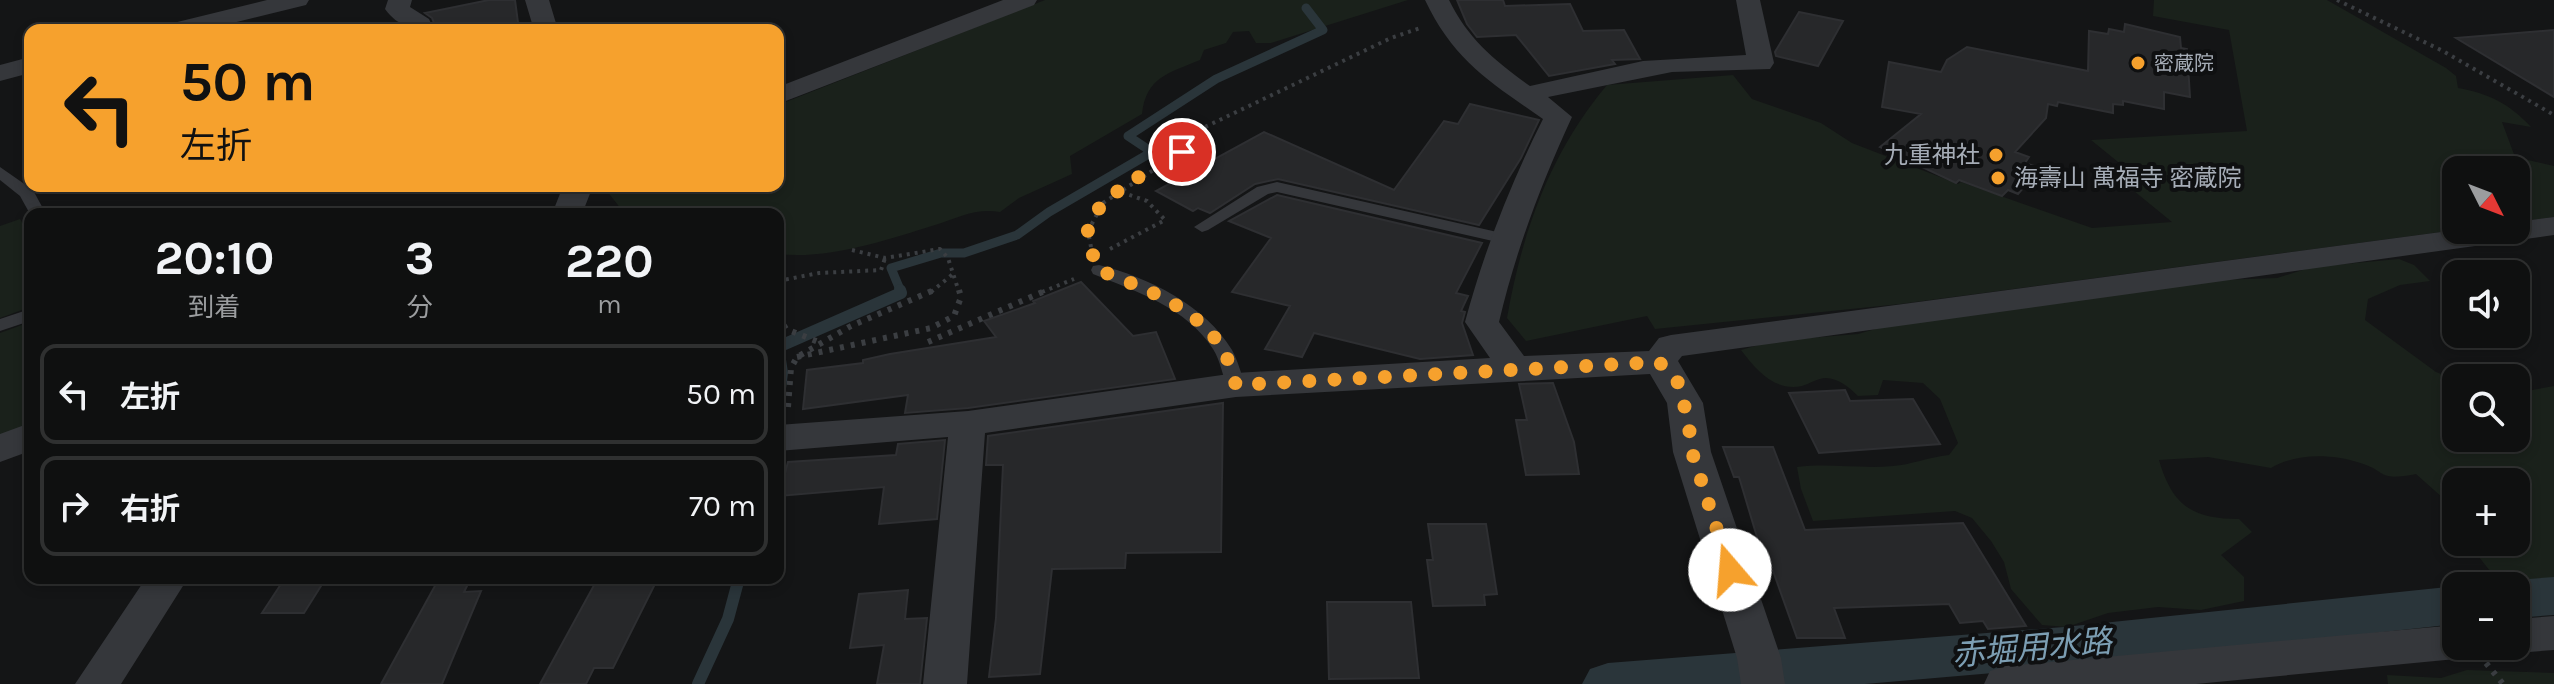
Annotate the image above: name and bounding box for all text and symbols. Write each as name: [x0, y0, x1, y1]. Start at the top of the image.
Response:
text: 50 m: [180, 49, 315, 114]
place label: 密蔵院: [2154, 52, 2214, 75]
marker: 密蔵院: [2129, 54, 2147, 72]
icon: left: [48, 56, 152, 160]
pin: [1148, 118, 1216, 186]
text: 左折: [180, 125, 252, 167]
icon: arrive: [1160, 130, 1204, 174]
place label: 九重神社: [1884, 141, 1980, 169]
marker: 九重神社: [1987, 146, 2005, 164]
north arrow: [2442, 156, 2530, 244]
map controls: [2442, 156, 2530, 660]
place label: 海壽山 萬福寺 密蔵院: [2014, 164, 2241, 192]
marker: 海壽山 萬福寺 密蔵院: [1989, 169, 2007, 187]
text: 20:10: [154, 230, 274, 286]
text: 3: [405, 230, 435, 286]
text: 220: [565, 233, 654, 289]
button: sound: [2442, 260, 2530, 348]
text: m: [597, 289, 621, 320]
text: 到着: [188, 292, 240, 323]
text: 分: [407, 292, 433, 323]
button: search: [2442, 364, 2530, 452]
icon: left: [52, 372, 96, 416]
text: 50 m: [686, 376, 756, 412]
text: 左折: [120, 379, 180, 415]
button: +: [2442, 468, 2530, 556]
icon: right: [52, 484, 96, 528]
text: 70 m: [689, 488, 756, 524]
text: 右折: [120, 491, 180, 527]
position arrow: [1688, 528, 1772, 612]
button: −: [2442, 572, 2530, 660]
water label: 赤堀用水路: [1951, 622, 2116, 673]

